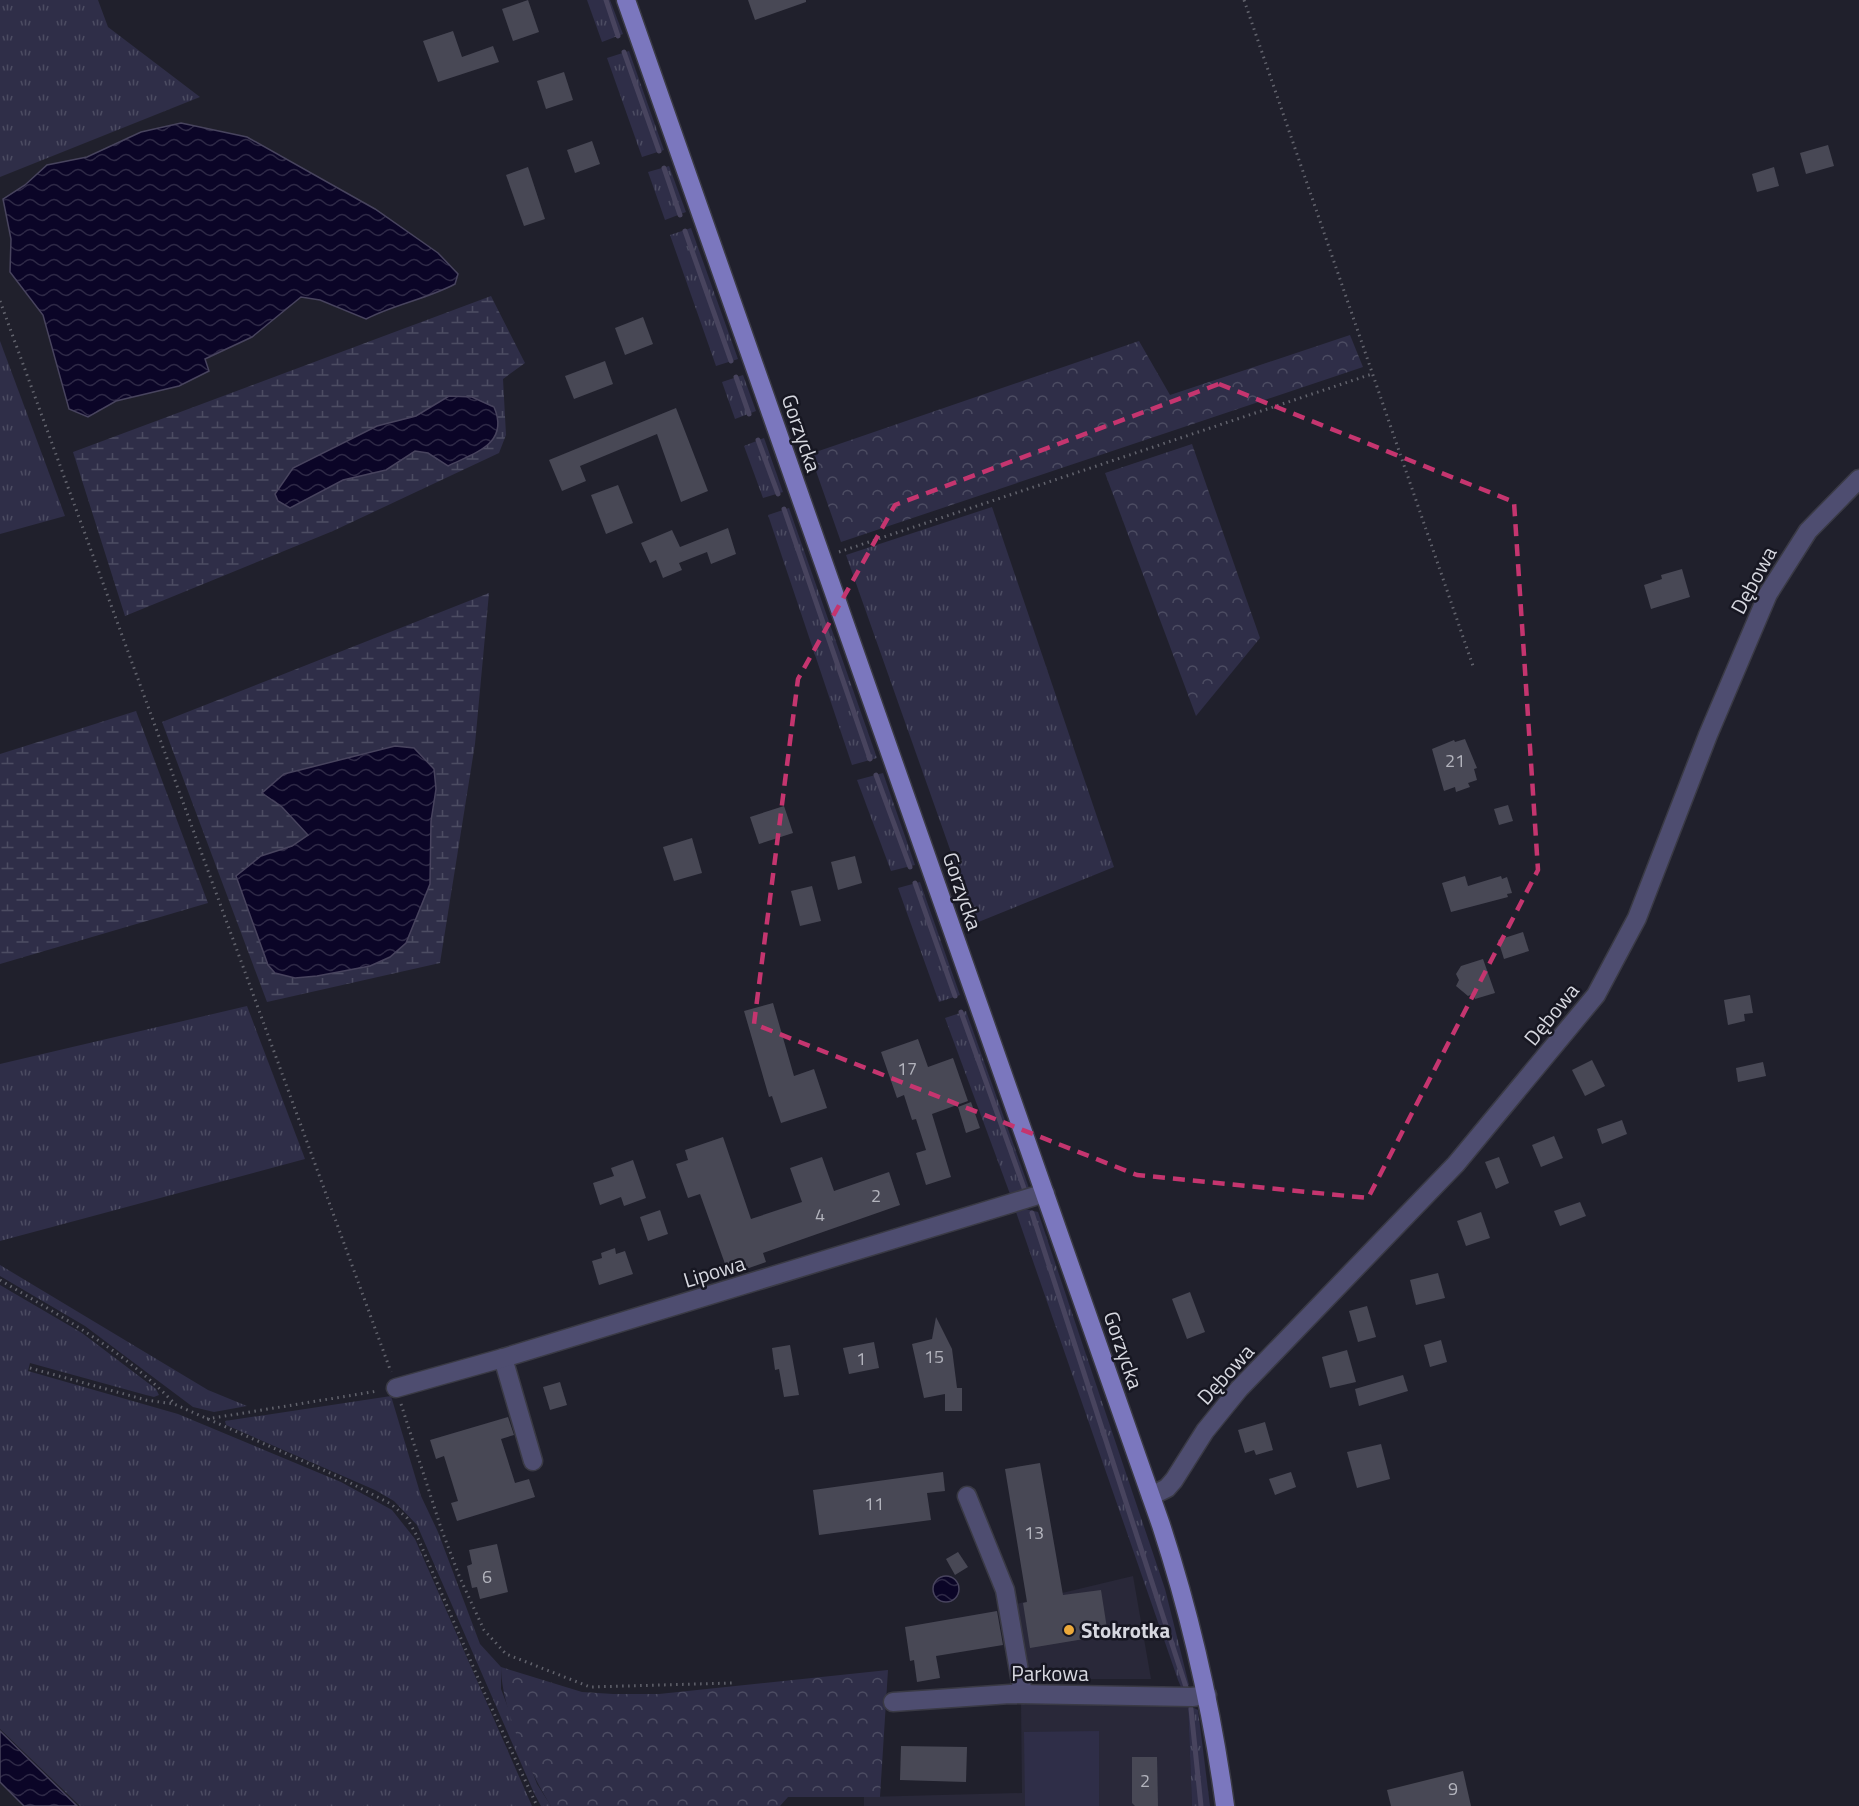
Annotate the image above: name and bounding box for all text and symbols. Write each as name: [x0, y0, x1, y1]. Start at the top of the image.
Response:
street label: Gorzycka: [774, 390, 830, 477]
street label: Dębowa: [1722, 540, 1784, 620]
house number: 21: [1445, 747, 1465, 774]
street label: Gorzycka: [935, 848, 991, 935]
street label: Dębowa: [1516, 975, 1587, 1052]
house number: 17: [897, 1055, 917, 1082]
house number: 2: [871, 1182, 881, 1209]
house number: 4: [815, 1201, 825, 1228]
street label: Lipowa: [679, 1246, 749, 1296]
street label: Gorzycka: [1096, 1307, 1152, 1394]
street label: Dębowa: [1189, 1336, 1262, 1412]
house number: 15: [924, 1343, 944, 1370]
house number: 1: [856, 1345, 866, 1372]
house number: 11: [864, 1490, 884, 1517]
house number: 13: [1024, 1519, 1044, 1546]
house number: 6: [482, 1563, 492, 1590]
place label: Stokrotka: [1081, 1614, 1170, 1646]
marker: Stokrotka: [1062, 1623, 1076, 1637]
street label: Parkowa: [1011, 1657, 1089, 1689]
house number: 2: [1140, 1767, 1150, 1794]
house number: 9: [1448, 1775, 1458, 1802]

